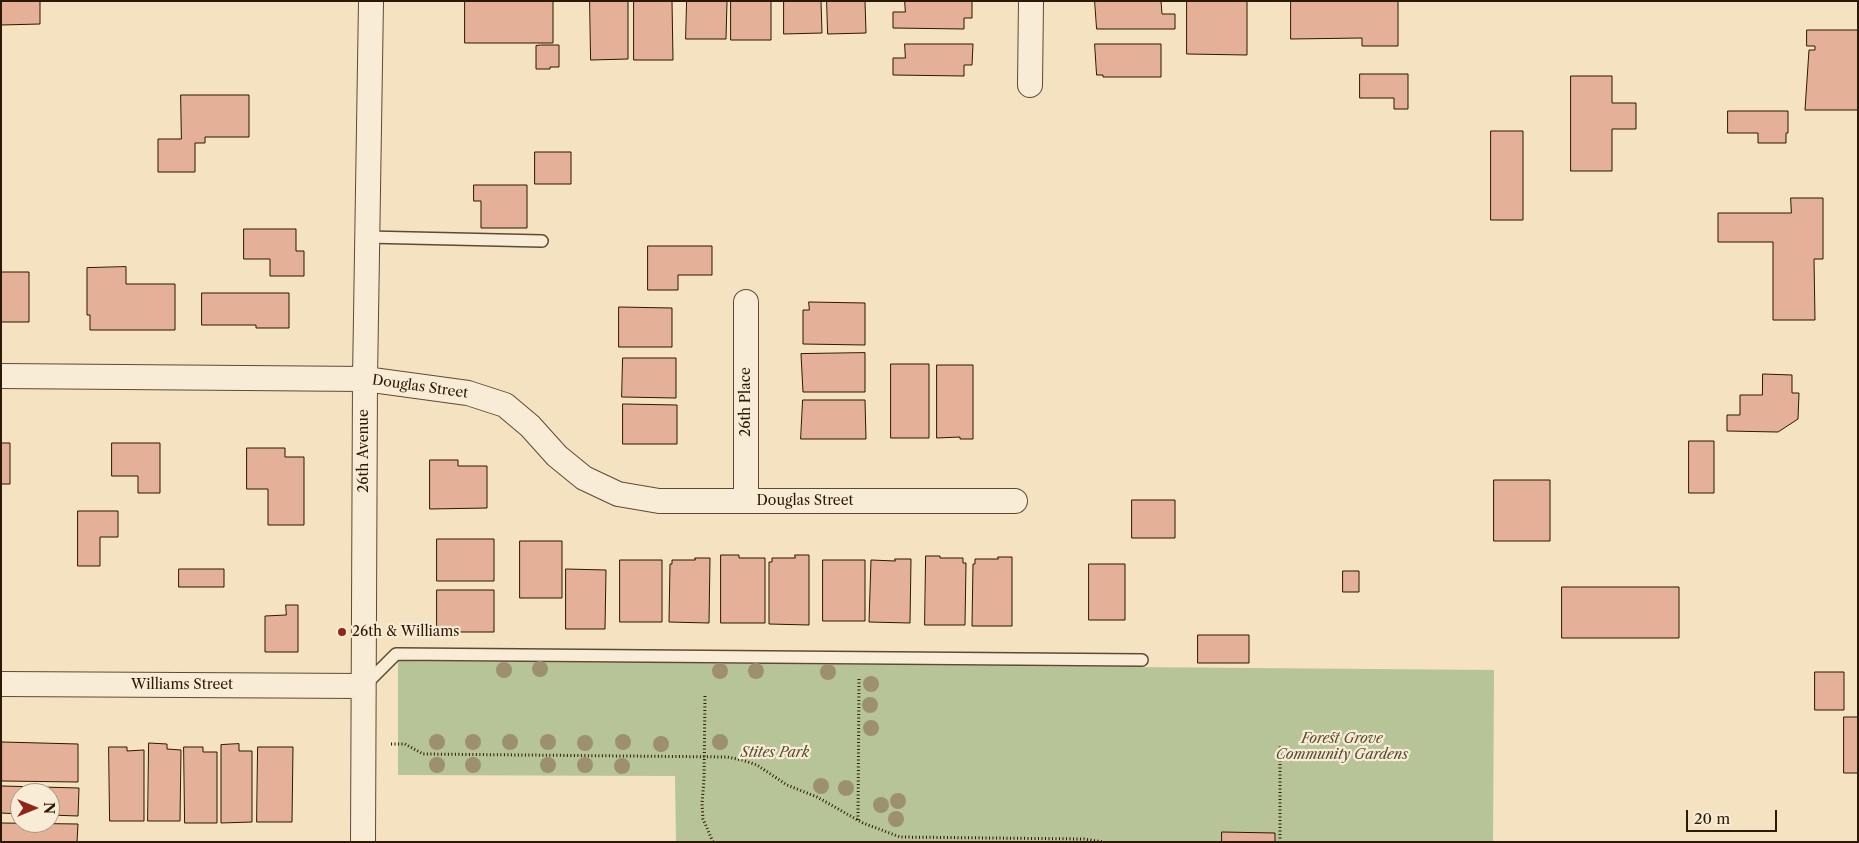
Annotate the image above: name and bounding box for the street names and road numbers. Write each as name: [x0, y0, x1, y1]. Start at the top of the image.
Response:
street label: 26th Place: [738, 367, 754, 437]
street label: Douglas Street: [371, 372, 469, 402]
street label: 26th Avenue: [356, 409, 372, 493]
street label: Douglas Street: [757, 493, 853, 509]
street label: Williams Street: [131, 677, 233, 693]

